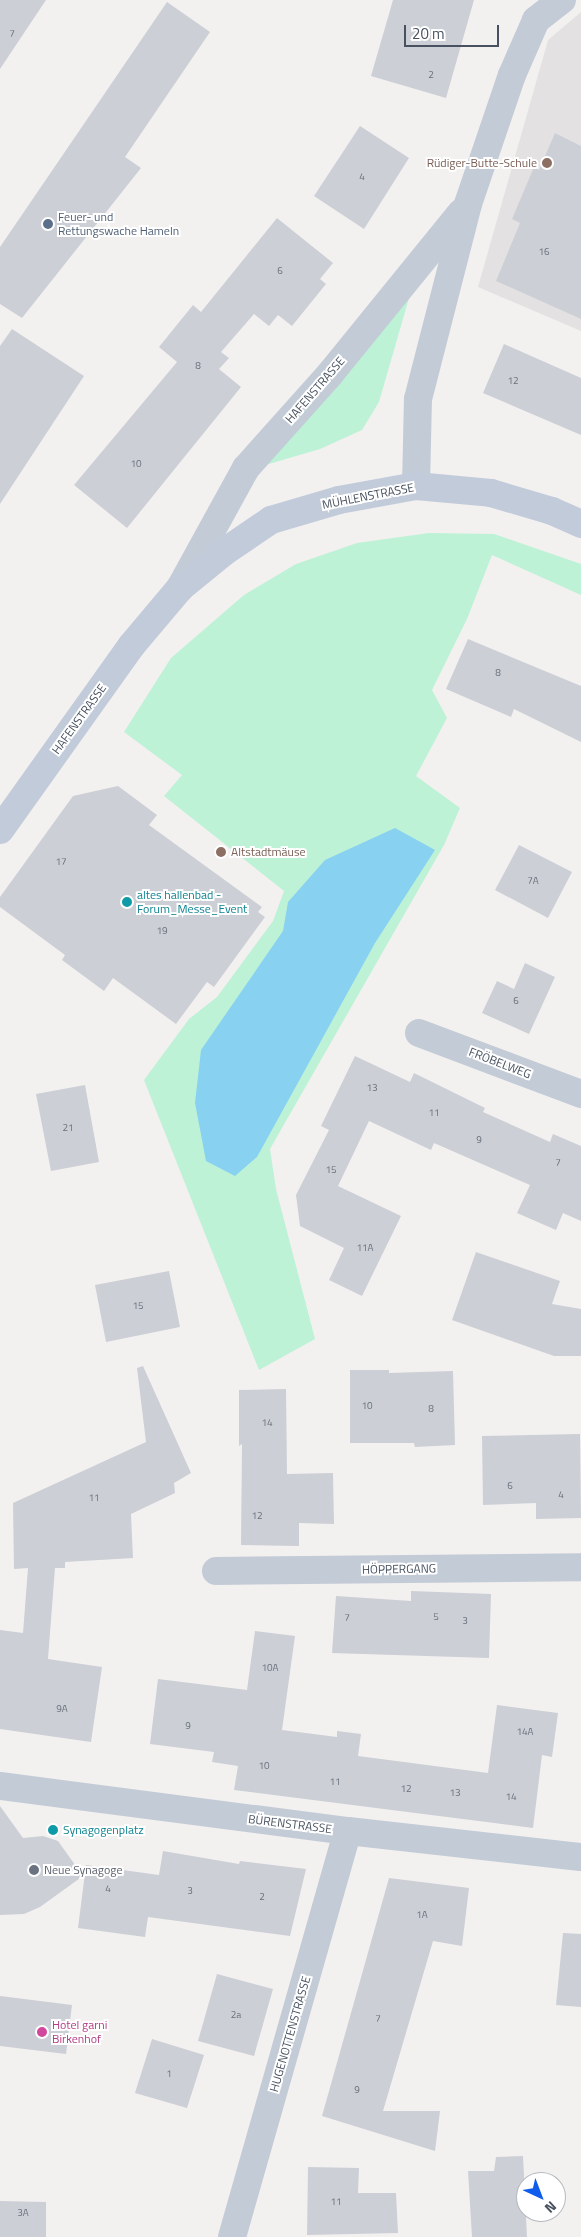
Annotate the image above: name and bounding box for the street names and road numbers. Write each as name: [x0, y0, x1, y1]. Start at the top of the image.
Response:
street label: HAFENSTRASSE: [282, 354, 348, 426]
street label: MÜHLENSTRASSE: [321, 480, 415, 512]
street label: HAFENSTRASSE: [49, 681, 109, 757]
street label: FRÖBELWEG: [467, 1045, 533, 1081]
street label: HÖPPERGANG: [362, 1561, 436, 1577]
street label: BÜRENSTRASSE: [247, 1812, 333, 1836]
street label: HUGENOTTENSTRASSE: [267, 1974, 313, 2094]

